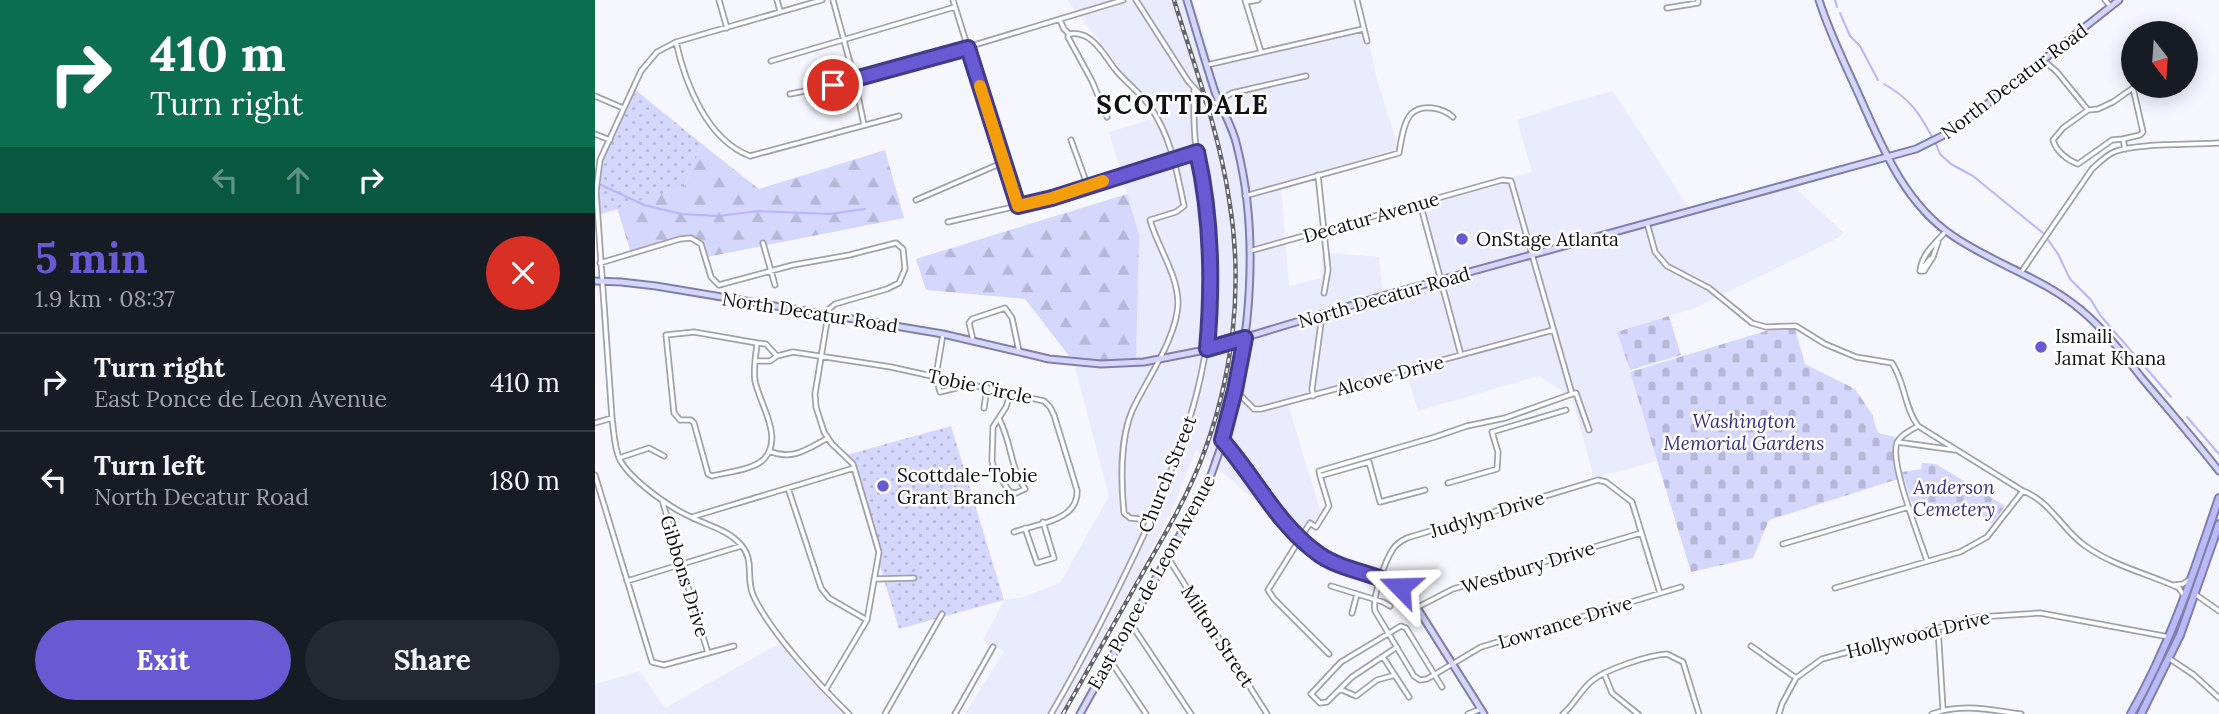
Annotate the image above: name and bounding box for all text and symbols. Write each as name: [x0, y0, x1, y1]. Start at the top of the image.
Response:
street label: North Decatur Road: [1936, 18, 2092, 144]
north arrow: [2121, 21, 2198, 98]
map controls: [2121, 21, 2198, 98]
text: 410 m: [150, 22, 286, 84]
icon: right: [35, 28, 126, 119]
pin: [803, 55, 863, 115]
icon: arrive: [814, 66, 852, 104]
text: Turn right: [150, 83, 303, 124]
district label: SCOTTDALE: [1096, 88, 1270, 121]
icon: left: [206, 161, 244, 199]
icon: ahead: [279, 161, 317, 199]
icon: right: [352, 161, 390, 199]
street label: Decatur Avenue: [1300, 186, 1442, 248]
place label: OnStage Atlanta: [1476, 227, 1619, 251]
text: 5 min: [35, 231, 148, 285]
marker: OnStage Atlanta: [1454, 231, 1470, 247]
button: close: [486, 236, 560, 310]
street label: North Decatur Road: [1295, 261, 1473, 333]
text: 1.9 km · 08:37: [35, 284, 175, 313]
street label: North Decatur Road: [720, 286, 900, 338]
place label: Ismaili Jamat Khana: [2054, 324, 2166, 370]
marker: Ismaili Jamat Khana: [2033, 339, 2049, 355]
street label: Alcove Drive: [1333, 349, 1446, 401]
text: Turn right: [94, 351, 225, 384]
icon: right: [35, 363, 73, 401]
street label: Tobie Circle: [926, 363, 1034, 409]
text: 410 m: [490, 366, 560, 399]
text: East Ponce de Leon Avenue: [94, 384, 387, 413]
park label: Washington Memorial Gardens: [1664, 409, 1824, 455]
street label: Church Street: [1133, 411, 1202, 536]
text: Turn left: [94, 449, 205, 482]
icon: left: [35, 461, 73, 499]
place label: Scottdale-Tobie Grant Branch: [897, 463, 1038, 509]
text: 180 m: [490, 464, 560, 497]
street label: East Ponce de Leon Avenue: [1082, 470, 1220, 694]
park label: Anderson Cemetery: [1912, 475, 1995, 521]
marker: Scottdale-Tobie Grant Branch: [875, 478, 891, 494]
text: North Decatur Road: [94, 482, 309, 511]
street label: Judylyn Drive: [1426, 485, 1547, 543]
street label: Gibbons Drive: [655, 512, 715, 640]
street label: Westbury Drive: [1458, 535, 1598, 599]
position arrow: [1363, 550, 1437, 624]
street label: Milton Street: [1176, 580, 1260, 692]
street label: Lowrance Drive: [1495, 590, 1635, 654]
street label: Hollywood Drive: [1844, 605, 1992, 663]
button: Exit: [35, 620, 291, 700]
button: Share: [305, 620, 560, 700]

